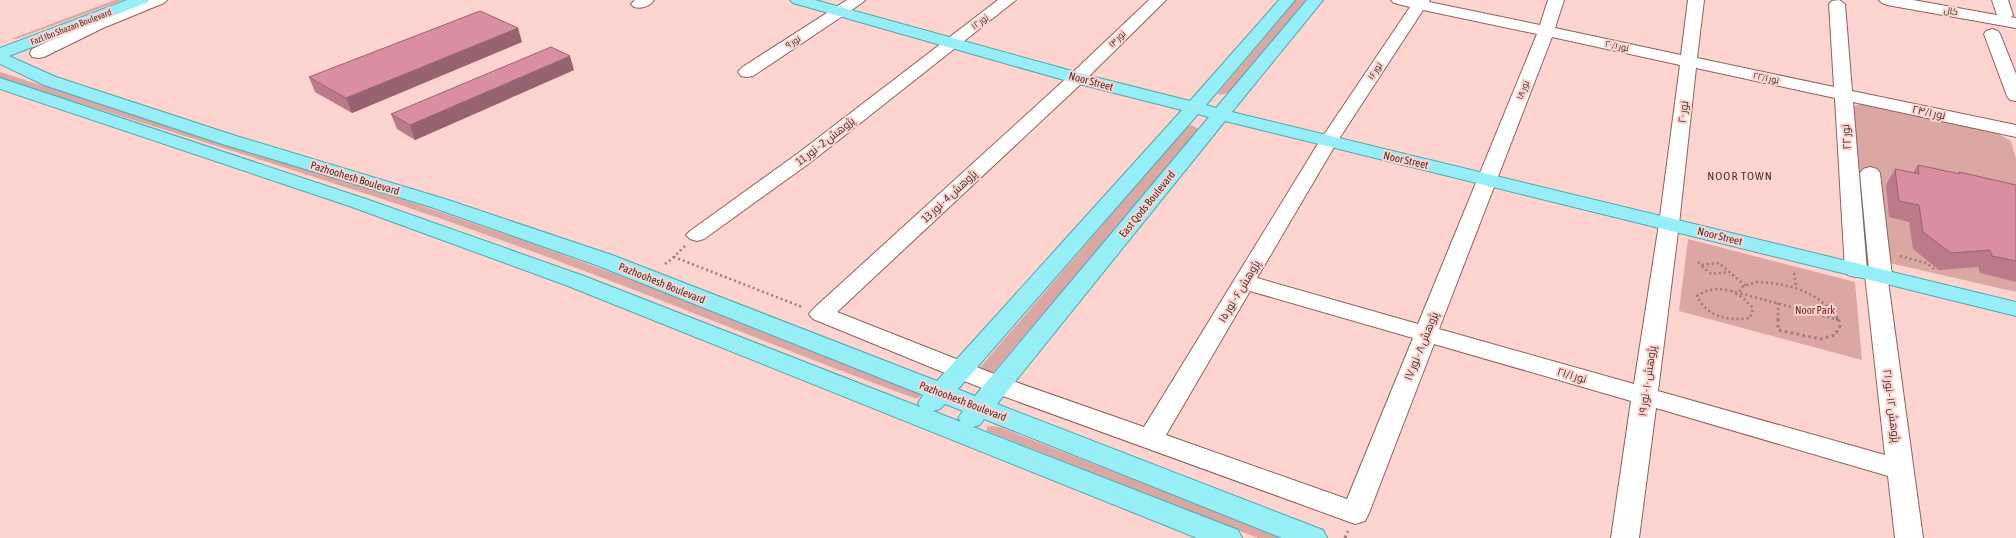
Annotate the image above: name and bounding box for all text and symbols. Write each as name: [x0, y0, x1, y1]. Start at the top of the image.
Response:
street label: کال: [1943, 5, 1959, 18]
street label: Fazl Ibn Shazan Boulevard: [29, 7, 113, 47]
street label: نور ۱۲: [970, 12, 990, 32]
street label: نور ۱۴: [1106, 28, 1128, 50]
street label: نور ۹: [784, 33, 802, 51]
street label: نور ۲۰/۱: [1604, 39, 1630, 53]
street label: نور ۱۶: [1366, 61, 1384, 81]
street label: Noor Street: [1067, 69, 1115, 93]
street label: نور ۲۲/۱: [1752, 70, 1780, 86]
street label: نور ۱۸: [1515, 79, 1531, 101]
street label: نور ۲۰: [1676, 100, 1691, 124]
street label: نور ۲۴/۱: [1911, 103, 1947, 122]
street label: پژوهش 2 - نور 11: [793, 114, 857, 168]
street label: نور ۲۲: [1839, 124, 1854, 150]
street label: Noor Street: [1382, 149, 1430, 171]
street label: Pazhoohesh Boulevard: [309, 159, 401, 197]
street label: پژوهش 4 - نور 13: [919, 167, 980, 225]
street label: East Qods Boulevard: [1117, 168, 1177, 240]
district label: NOOR TOWN: [1707, 169, 1773, 183]
street label: Noor Street: [1696, 225, 1744, 247]
street label: پژوهش ۶ - نور ۱۵: [1216, 258, 1263, 325]
street label: Pazhoohesh Boulevard: [617, 260, 707, 306]
park label: Noor Park: [1795, 304, 1835, 316]
street label: پژوهش ۸ - نور ۱۷: [1402, 310, 1441, 382]
street label: پژوهش ۱۰ - نور ۱۹: [1636, 345, 1659, 417]
street label: نور ۲۱/۱: [1556, 365, 1588, 386]
street label: پژوهش ۱۲ - نور ۲۱: [1881, 368, 1902, 444]
street label: Pazhoohesh Boulevard: [918, 379, 1008, 423]

